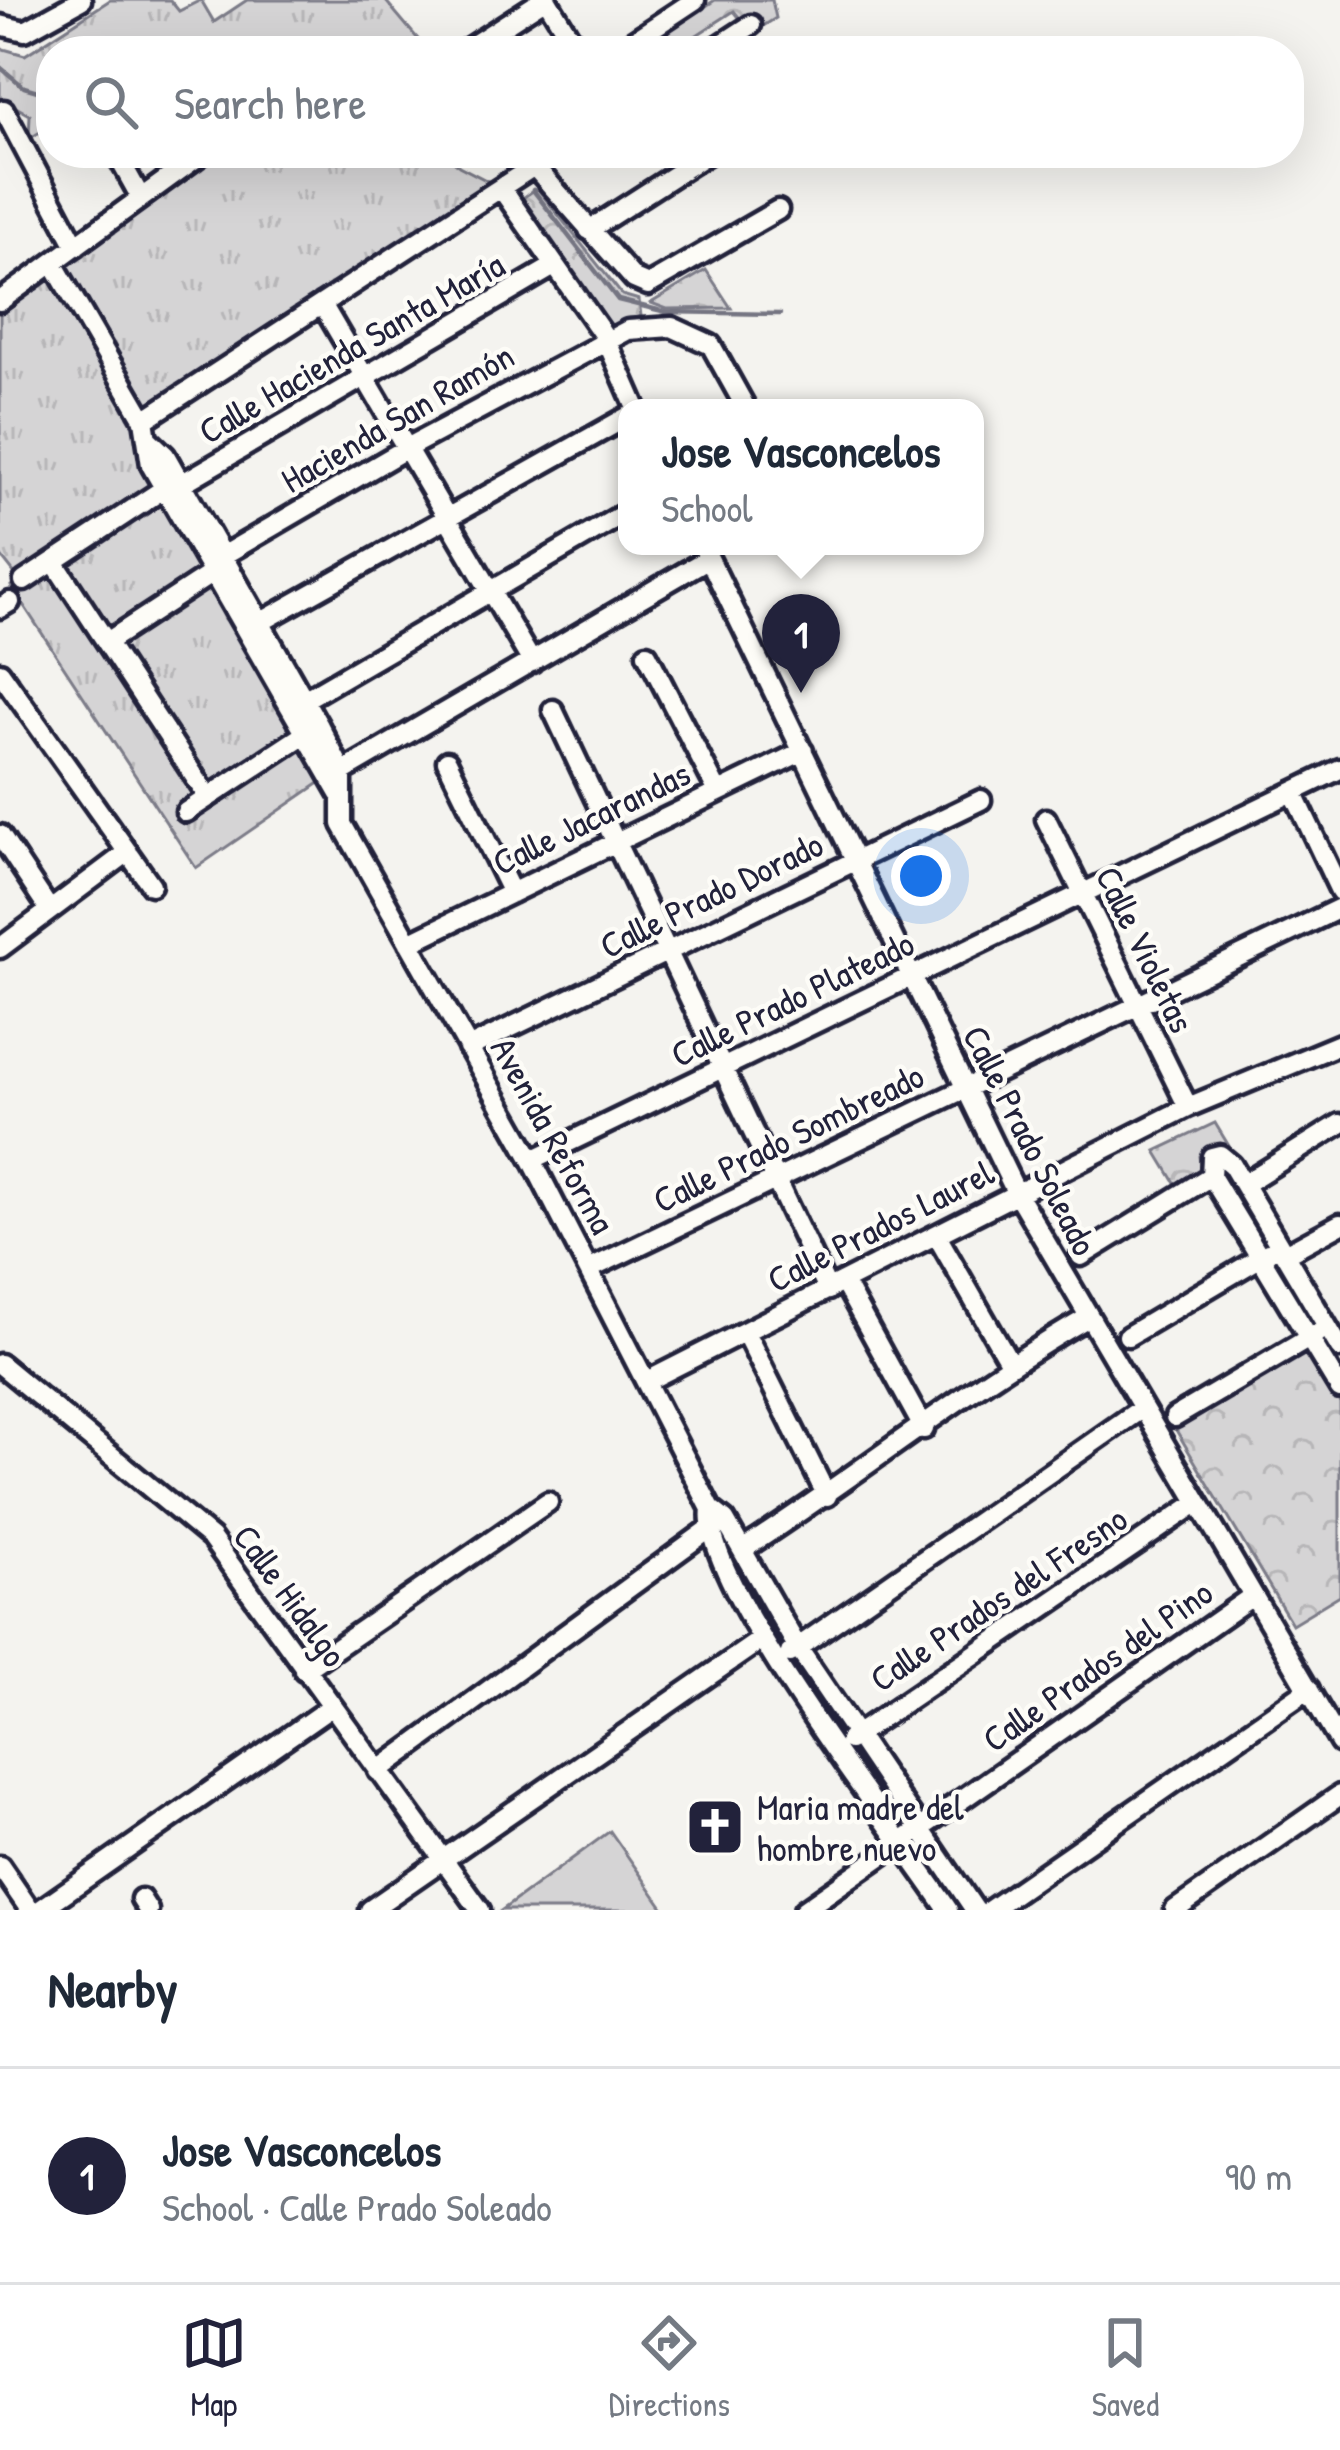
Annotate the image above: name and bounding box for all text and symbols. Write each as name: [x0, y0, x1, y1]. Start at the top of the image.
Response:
search box: [36, 36, 1304, 168]
icon: search: [78, 69, 144, 135]
text: Search here: [174, 72, 366, 133]
street label: Calle Hacienda Santa María: [189, 239, 513, 455]
street label: Hacienda San Ramón: [272, 331, 522, 503]
popup: [618, 399, 984, 555]
text: Jose Vasconcelos: [661, 420, 941, 481]
text: School: [661, 481, 753, 534]
pin: 1: [762, 594, 840, 693]
street label: Calle Jacarandas: [484, 748, 698, 886]
street label: Calle Prado Dorado: [591, 819, 831, 969]
your location: [891, 846, 951, 906]
street label: Calle Violetas: [1085, 858, 1207, 1040]
street label: Calle Prado Plateado: [662, 918, 922, 1078]
street label: Calle Prado Soleado: [952, 1017, 1110, 1263]
street label: Avenida Reforma: [480, 1028, 628, 1242]
street label: Calle Prado Sombreado: [645, 1050, 931, 1224]
street label: Calle Prados Laurel: [759, 1147, 1002, 1303]
street label: Calle Prados del Fresno: [860, 1494, 1136, 1702]
street label: Calle Hidalgo: [223, 1514, 359, 1676]
street label: Calle Prados del Pino: [972, 1567, 1222, 1763]
place label: Maria madre del hombre nuevo: [757, 1782, 964, 1872]
church icon: Maria madre del hombre nuevo: [684, 1796, 746, 1858]
text: Nearby: [48, 1954, 178, 2023]
text: Jose Vasconcelos: [162, 2119, 441, 2180]
text: 1: [80, 2149, 94, 2202]
text: 90 m: [1225, 2149, 1292, 2202]
text: School · Calle Prado Soleado: [162, 2180, 552, 2233]
tab: Map: [181, 2310, 247, 2426]
tab: Directions: [609, 2310, 730, 2426]
tab: Saved: [1092, 2310, 1159, 2426]

